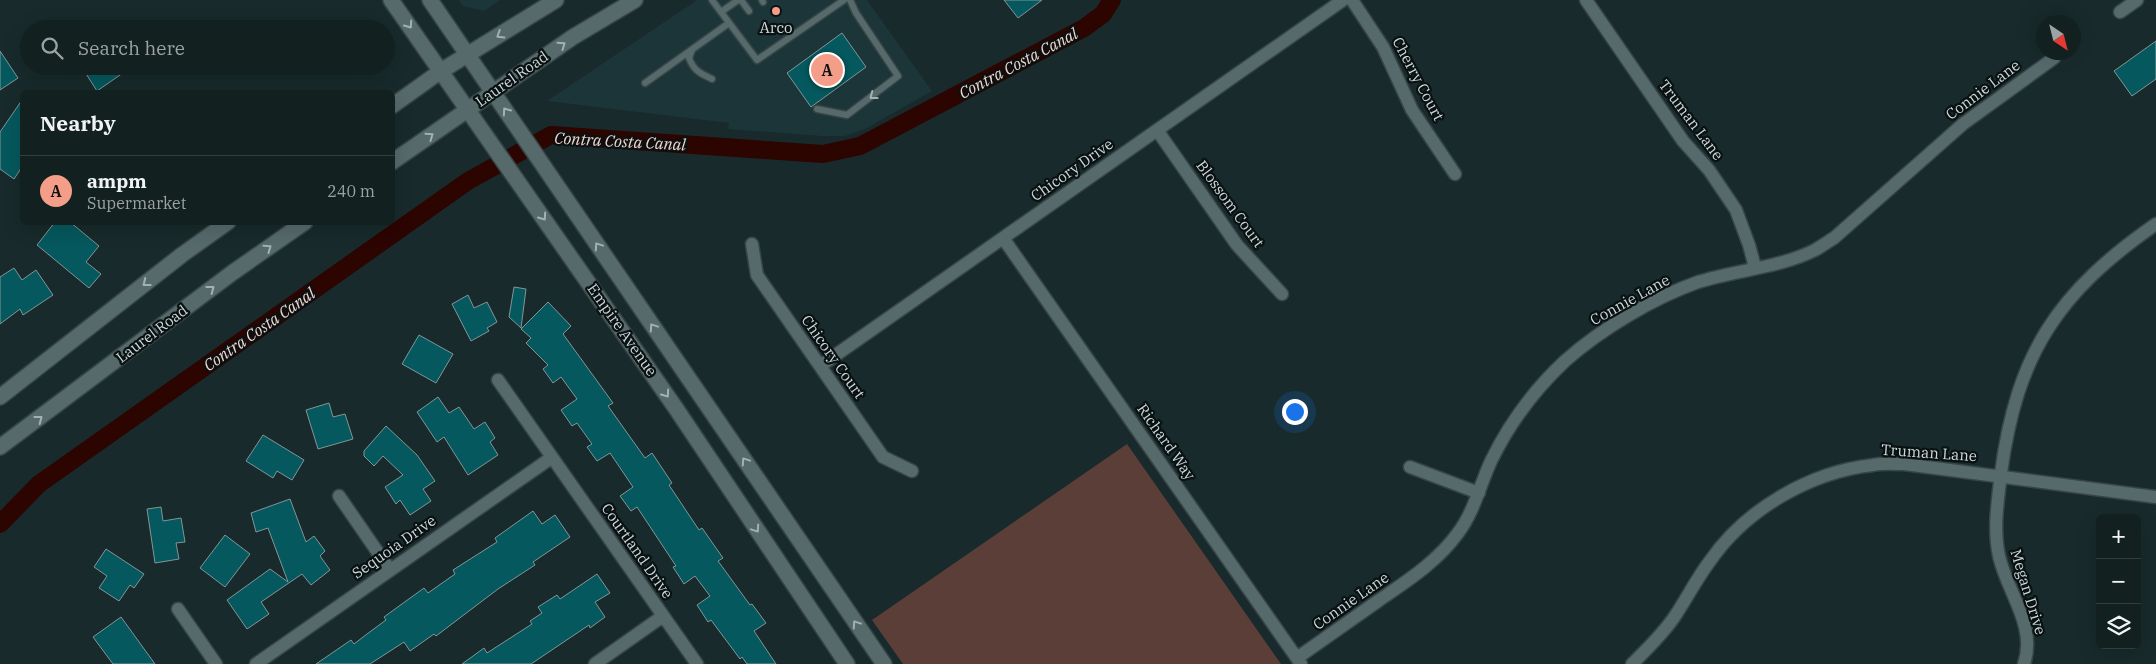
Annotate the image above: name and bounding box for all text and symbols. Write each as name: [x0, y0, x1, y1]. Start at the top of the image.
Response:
marker: Arco: [770, 5, 782, 17]
north arrow: [2036, 15, 2081, 60]
place label: Arco: [760, 18, 793, 37]
one-way arrow: [403, 19, 412, 29]
search box: [20, 20, 395, 75]
water label: Contra Costa Canal: [955, 23, 1081, 103]
one-way arrow: [496, 28, 505, 38]
icon: search: [38, 34, 66, 62]
street label: Cherry Court: [1389, 34, 1448, 124]
text: Search here: [78, 36, 185, 60]
one-way arrow: [556, 42, 566, 51]
street label: Laurel Road: [472, 46, 552, 111]
pin: A: [811, 51, 843, 89]
street label: Connie Lane: [1942, 55, 2024, 124]
street label: Truman Lane: [1655, 76, 1728, 164]
one-way arrow: [870, 90, 879, 98]
one-way arrow: [503, 107, 512, 117]
text: Nearby: [40, 109, 116, 137]
water label: Contra Costa Canal: [554, 128, 687, 154]
one-way arrow: [425, 133, 434, 142]
street label: Chicory Drive: [1027, 134, 1117, 205]
street label: Blossom Court: [1192, 156, 1268, 251]
text: ampm: [87, 169, 147, 193]
text: A: [50, 181, 62, 201]
text: 240 m: [327, 181, 375, 201]
text: Supermarket: [87, 193, 186, 213]
one-way arrow: [537, 212, 546, 221]
one-way arrow: [595, 242, 604, 251]
one-way arrow: [263, 245, 272, 254]
street label: Connie Lane: [1587, 270, 1673, 329]
one-way arrow: [143, 277, 152, 285]
street label: Empire Avenue: [583, 280, 661, 380]
water label: Contra Costa Canal: [199, 283, 319, 375]
one-way arrow: [205, 286, 215, 295]
street label: Laurel Road: [112, 301, 191, 367]
street label: Chicory Court: [798, 311, 869, 402]
one-way arrow: [650, 323, 659, 332]
one-way arrow: [660, 388, 669, 398]
your location: [1282, 399, 1308, 425]
street label: Richard Way: [1133, 400, 1200, 484]
one-way arrow: [33, 416, 42, 424]
street label: Truman Lane: [1880, 440, 1978, 465]
one-way arrow: [742, 457, 751, 466]
street label: Courtland Drive: [597, 499, 677, 602]
street label: Sequoia Drive: [348, 511, 439, 582]
map controls: [2096, 514, 2141, 649]
button: +: [2096, 514, 2141, 559]
one-way arrow: [750, 523, 760, 532]
street label: Megan Drive: [2006, 547, 2050, 637]
button: −: [2096, 559, 2141, 604]
street label: Connie Lane: [1309, 568, 1392, 634]
button: layers: [2096, 604, 2141, 649]
one-way arrow: [853, 620, 862, 630]

